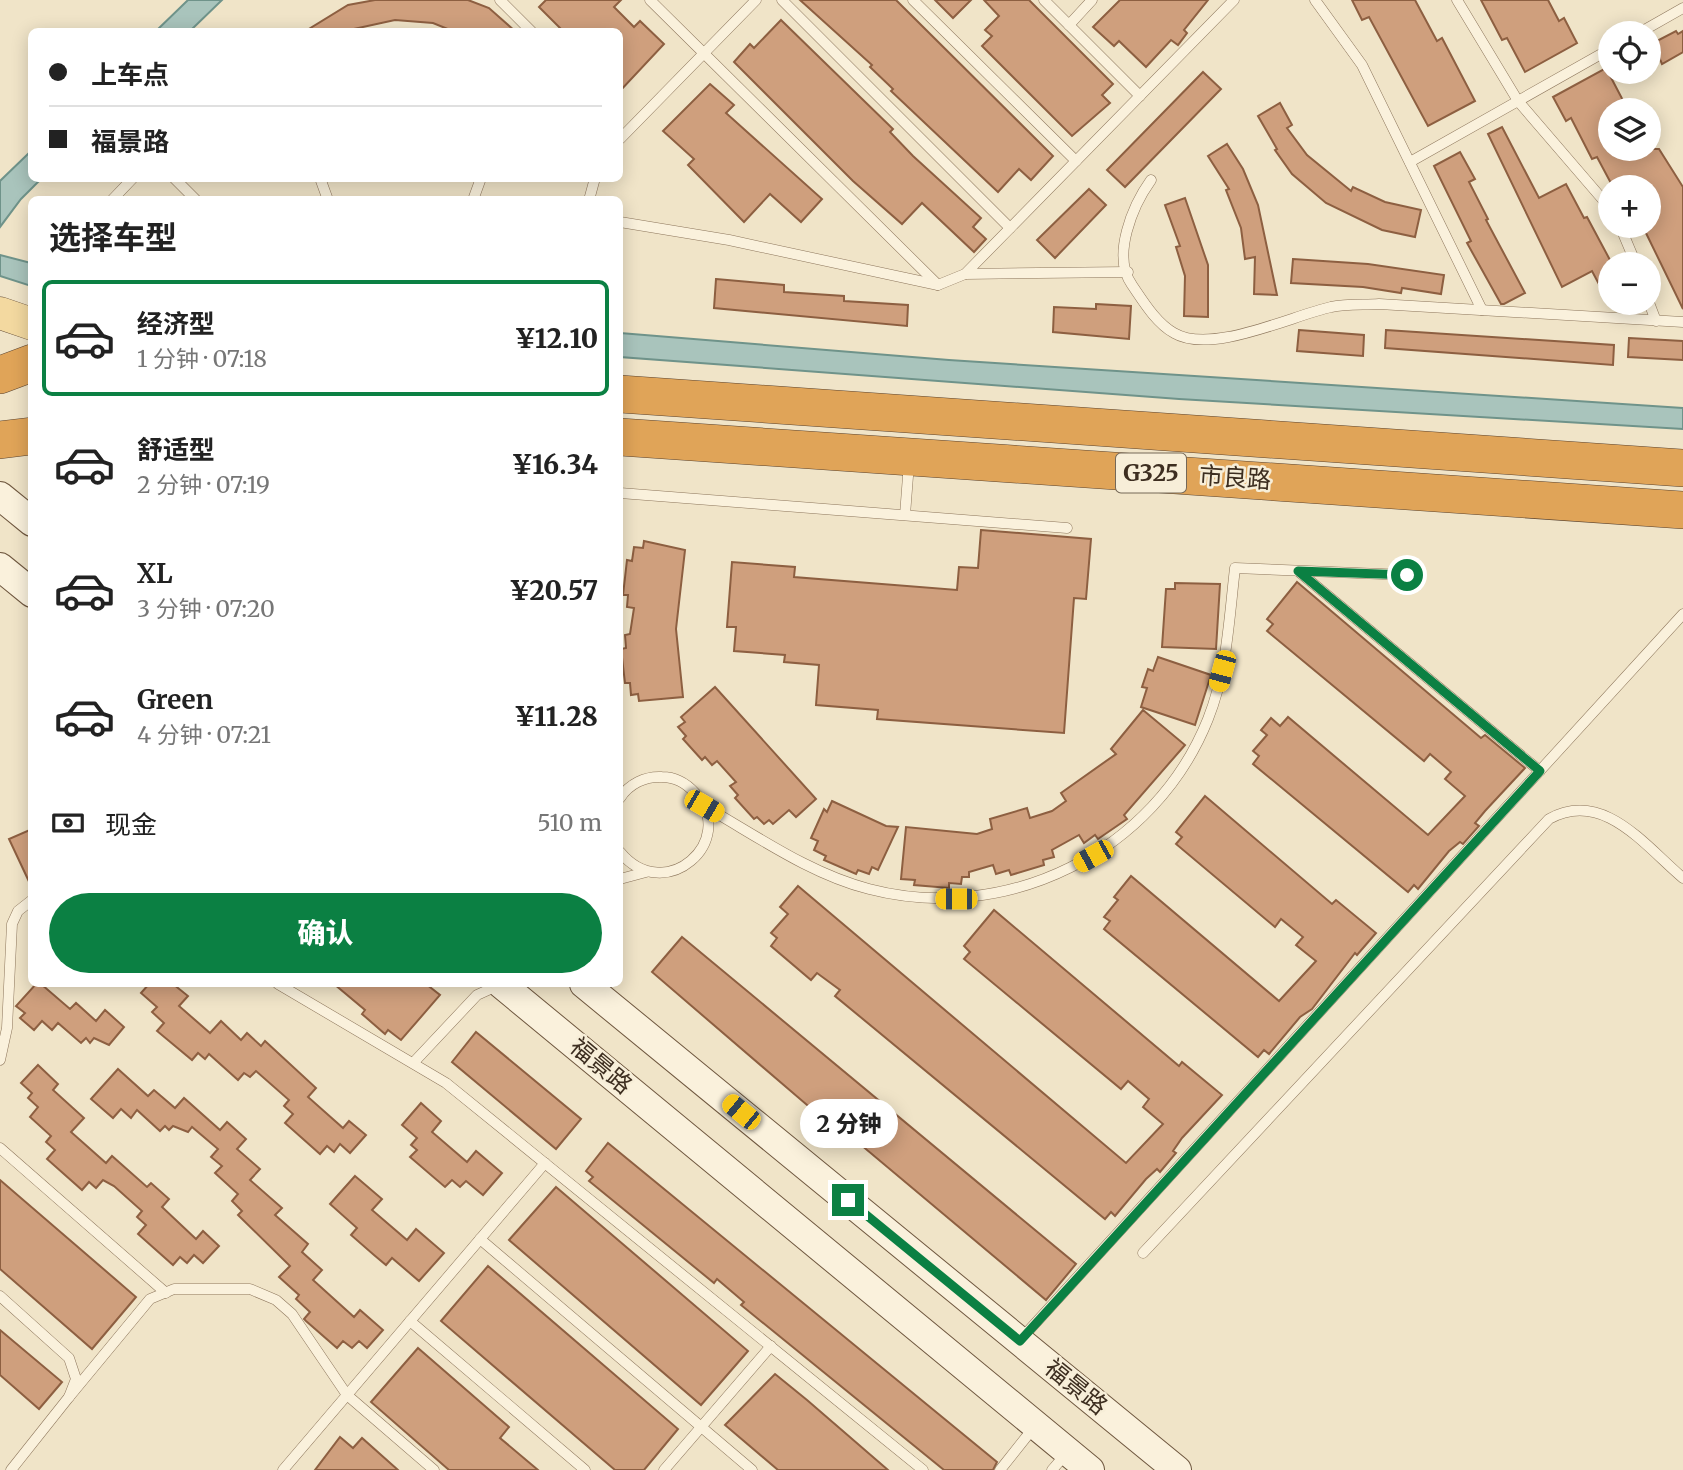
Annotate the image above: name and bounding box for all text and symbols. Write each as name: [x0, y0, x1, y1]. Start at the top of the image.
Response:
map controls: [1598, 21, 1661, 315]
button: locate: [1598, 21, 1661, 84]
text: 上车点: [91, 58, 169, 91]
button: layers: [1598, 98, 1661, 161]
text: 福景路: [91, 125, 169, 158]
button: +: [1598, 175, 1661, 238]
text: 选择车型: [49, 218, 177, 258]
button: −: [1598, 252, 1661, 315]
icon: car: [53, 307, 116, 370]
text: 经济型: [137, 307, 215, 340]
text: ¥12.10: [515, 322, 598, 355]
text: 1 分钟 · 07:18: [137, 344, 267, 373]
icon: car: [53, 433, 116, 496]
text: 舒适型: [137, 433, 215, 466]
text: ¥16.34: [512, 448, 598, 481]
road number: G325: [1116, 453, 1186, 492]
street label: 市良路: [1198, 460, 1272, 495]
text: 2 分钟 · 07:19: [137, 470, 270, 499]
text: XL: [137, 557, 173, 590]
icon: car: [53, 559, 116, 622]
route start: [1391, 559, 1423, 591]
text: ¥20.57: [509, 574, 598, 607]
text: 3 分钟 · 07:20: [137, 594, 275, 623]
car: [1207, 648, 1238, 694]
text: Green: [137, 683, 213, 716]
icon: car: [53, 685, 116, 748]
text: ¥11.28: [514, 700, 598, 733]
text: 4 分钟 · 07:21: [137, 720, 271, 749]
car: [681, 786, 728, 826]
icon: cash: [49, 804, 87, 842]
text: 现金: [105, 808, 157, 841]
text: 510 m: [537, 808, 602, 837]
car: [1070, 837, 1117, 875]
car: [936, 889, 978, 910]
button: 确认: [49, 893, 602, 973]
street label: 福景路: [564, 1031, 639, 1101]
car: [719, 1091, 764, 1133]
callout: 2 分钟: [799, 1098, 897, 1148]
text: 2 分钟: [817, 1109, 881, 1138]
route end: [832, 1184, 864, 1216]
street label: 福景路: [1039, 1352, 1114, 1421]

